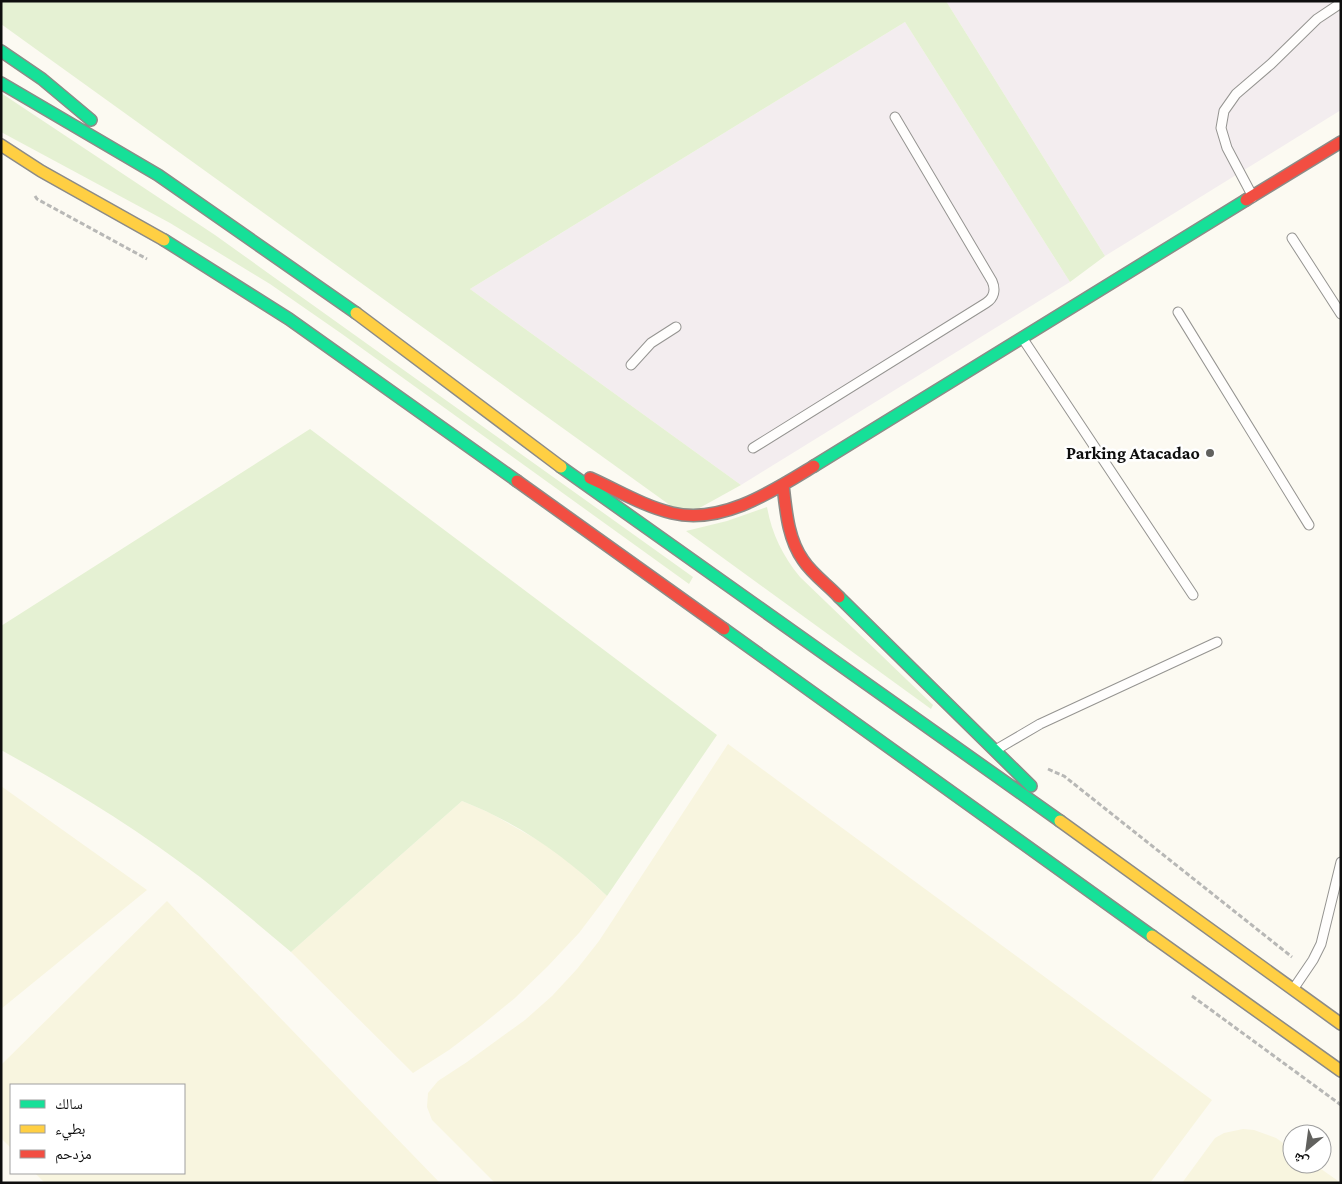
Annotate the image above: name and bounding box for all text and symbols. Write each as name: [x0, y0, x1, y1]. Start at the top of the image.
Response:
place label: Parking Atacadao: [1066, 443, 1200, 463]
marker: Parking Atacadao: [1204, 447, 1216, 459]
legend: [10, 1084, 185, 1174]
text: سالك: [55, 1096, 83, 1112]
text: بطيء: [55, 1121, 85, 1141]
north arrow: [1282, 1124, 1332, 1174]
text: مزدحم: [55, 1146, 92, 1164]
text: ش: [1290, 1149, 1312, 1171]

